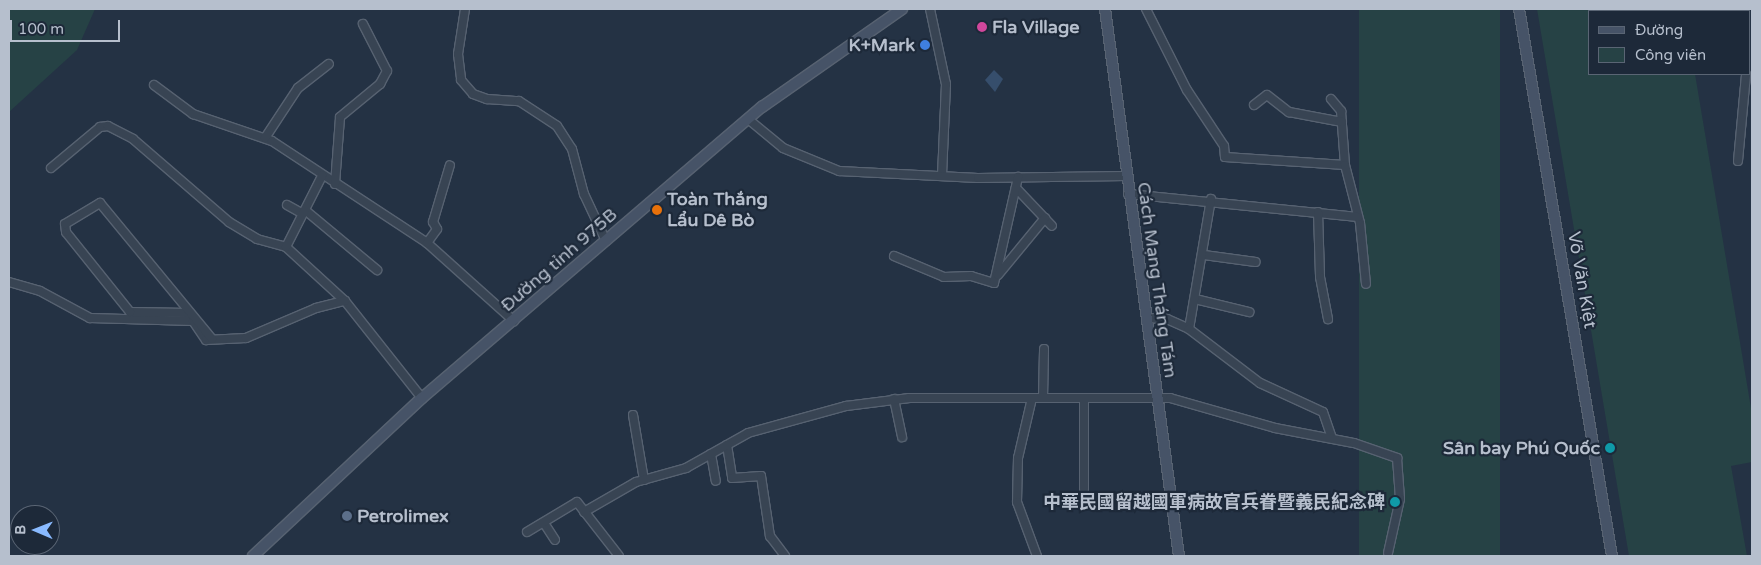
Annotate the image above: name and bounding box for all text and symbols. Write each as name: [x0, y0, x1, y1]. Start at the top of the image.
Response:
scale bar: [12, 10, 122, 42]
legend: [1588, 10, 1751, 75]
place label: Fla Village: [992, 16, 1080, 38]
text: 100 m: [18, 20, 64, 38]
marker: Fla Village: [976, 21, 988, 33]
text: Đường: [1635, 21, 1683, 39]
place label: K+Mark: [849, 34, 915, 56]
marker: K+Mark: [919, 39, 931, 51]
text: Công viên: [1635, 46, 1706, 64]
street label: Cách Mạng Tháng Tám: [1133, 181, 1181, 379]
place label: Toàn Thắng Lẩu Dê Bò: [667, 189, 768, 232]
street label: Đường tỉnh 975B: [496, 204, 622, 316]
marker: Toàn Thắng Lẩu Dê Bò: [651, 204, 663, 216]
street label: Võ Văn Kiệt: [1563, 230, 1601, 330]
place label: Sân bay Phú Quốc: [1443, 437, 1600, 459]
marker: Sân bay Phú Quốc: [1604, 442, 1616, 454]
place label: 中華民國留越國軍病故官兵眷暨義民紀念碑: [1043, 491, 1385, 513]
marker: 中華民國留越國軍病故官兵眷暨義民紀念碑: [1389, 496, 1401, 508]
north arrow: [10, 505, 60, 555]
place label: Petrolimex: [357, 505, 449, 527]
marker: Petrolimex: [341, 510, 353, 522]
text: B: [12, 525, 29, 535]

